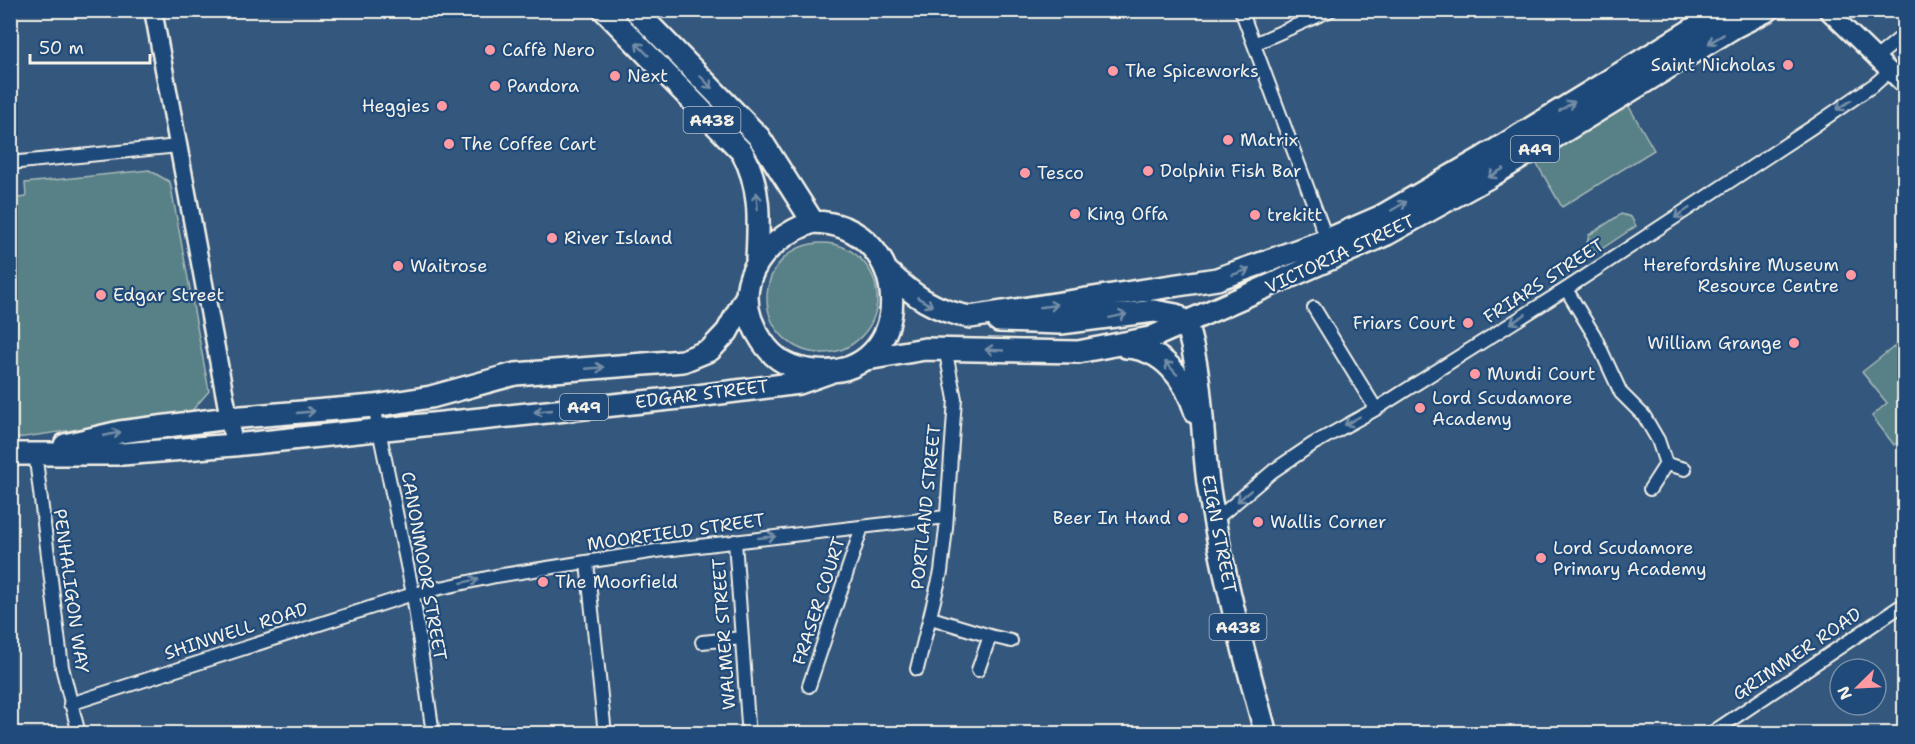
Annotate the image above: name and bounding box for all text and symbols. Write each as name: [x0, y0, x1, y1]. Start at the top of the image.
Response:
scale bar: [30, 27, 150, 65]
one-way arrow: [1708, 33, 1725, 45]
text: 50 m: [39, 36, 84, 60]
place label: Caffè Nero: [502, 38, 595, 62]
one-way arrow: [635, 42, 650, 56]
marker: Caffè Nero: [483, 43, 497, 57]
place label: Saint Nicholas: [1651, 53, 1776, 77]
marker: Saint Nicholas: [1781, 58, 1795, 72]
place label: The Spiceworks: [1125, 59, 1259, 83]
place label: Next: [627, 64, 668, 88]
marker: The Spiceworks: [1106, 64, 1120, 78]
marker: Next: [608, 69, 622, 83]
place label: Pandora: [507, 74, 579, 98]
one-way arrow: [698, 75, 713, 90]
marker: Pandora: [488, 79, 502, 93]
place label: Heggies: [362, 94, 430, 118]
marker: Heggies: [435, 99, 449, 113]
one-way arrow: [1837, 99, 1853, 111]
one-way arrow: [1558, 100, 1575, 113]
road number: A438: [684, 107, 740, 133]
place label: Matrix: [1240, 128, 1298, 152]
place label: The Coffee Cart: [461, 132, 597, 156]
marker: Matrix: [1221, 133, 1235, 147]
road number: A49: [1511, 136, 1559, 162]
marker: The Coffee Cart: [442, 137, 456, 151]
place label: Dolphin Fish Bar: [1160, 159, 1302, 183]
place label: Tesco: [1037, 161, 1084, 185]
marker: Dolphin Fish Bar: [1141, 164, 1155, 178]
marker: Tesco: [1018, 166, 1032, 180]
one-way arrow: [1488, 167, 1505, 179]
one-way arrow: [751, 191, 762, 211]
one-way arrow: [1390, 200, 1407, 212]
place label: King Offa: [1087, 202, 1168, 226]
place label: trekitt: [1267, 203, 1322, 227]
marker: King Offa: [1068, 207, 1082, 221]
one-way arrow: [1674, 207, 1691, 219]
marker: trekitt: [1248, 208, 1262, 222]
street label: VICTORIA STREET: [1262, 209, 1418, 299]
place label: River Island: [564, 226, 672, 250]
marker: River Island: [545, 231, 559, 245]
street label: FRIARS STREET: [1479, 233, 1609, 329]
place label: Herefordshire Museum Resource Centre: [1643, 253, 1839, 298]
place label: Waitrose: [410, 254, 487, 278]
marker: Waitrose: [391, 259, 405, 273]
one-way arrow: [1231, 266, 1250, 277]
marker: Herefordshire Museum Resource Centre: [1844, 268, 1858, 282]
place label: Edgar Street: [113, 283, 224, 307]
marker: Edgar Street: [94, 288, 108, 302]
one-way arrow: [916, 297, 933, 309]
one-way arrow: [1038, 300, 1058, 311]
one-way arrow: [1107, 310, 1127, 321]
place label: Friars Court: [1353, 311, 1456, 335]
one-way arrow: [1510, 314, 1527, 326]
marker: Friars Court: [1461, 316, 1475, 330]
place label: William Grange: [1647, 331, 1782, 355]
marker: William Grange: [1787, 336, 1801, 350]
one-way arrow: [984, 345, 1004, 356]
one-way arrow: [1164, 361, 1178, 376]
one-way arrow: [585, 362, 605, 373]
place label: Mundi Court: [1487, 362, 1596, 386]
marker: Mundi Court: [1468, 367, 1482, 381]
street label: EDGAR STREET: [634, 374, 770, 414]
place label: Lord Scudamore Academy: [1432, 386, 1572, 431]
road number: A49: [560, 394, 608, 420]
marker: Lord Scudamore Academy: [1413, 401, 1427, 415]
one-way arrow: [296, 406, 315, 417]
one-way arrow: [534, 406, 554, 417]
one-way arrow: [1344, 415, 1361, 427]
street label: PORTLAND STREET: [905, 423, 947, 591]
one-way arrow: [103, 427, 122, 439]
street label: CANONMOOR STREET: [396, 470, 452, 662]
street label: EIGN STREET: [1196, 473, 1242, 595]
one-way arrow: [1237, 489, 1252, 503]
place label: Beer In Hand: [1053, 506, 1171, 530]
street label: PENHALIGON WAY: [48, 507, 94, 675]
street label: MOORFIELD STREET: [585, 508, 767, 556]
place label: Wallis Corner: [1270, 510, 1387, 534]
marker: Beer In Hand: [1176, 511, 1190, 525]
marker: Wallis Corner: [1251, 515, 1265, 529]
one-way arrow: [756, 532, 776, 543]
street label: FRASER COURT: [787, 534, 851, 668]
place label: Lord Scudamore Primary Academy: [1553, 536, 1707, 581]
marker: Lord Scudamore Primary Academy: [1534, 551, 1548, 565]
street label: WALMER STREET: [707, 557, 741, 711]
place label: The Moorfield: [555, 570, 678, 594]
one-way arrow: [460, 575, 479, 586]
marker: The Moorfield: [536, 575, 550, 589]
street label: SHINWELL ROAD: [161, 596, 311, 666]
street label: GRIMMER ROAD: [1728, 602, 1866, 706]
road number: A438: [1210, 614, 1266, 640]
north arrow: [1828, 657, 1888, 717]
text: N: [1833, 683, 1857, 703]

